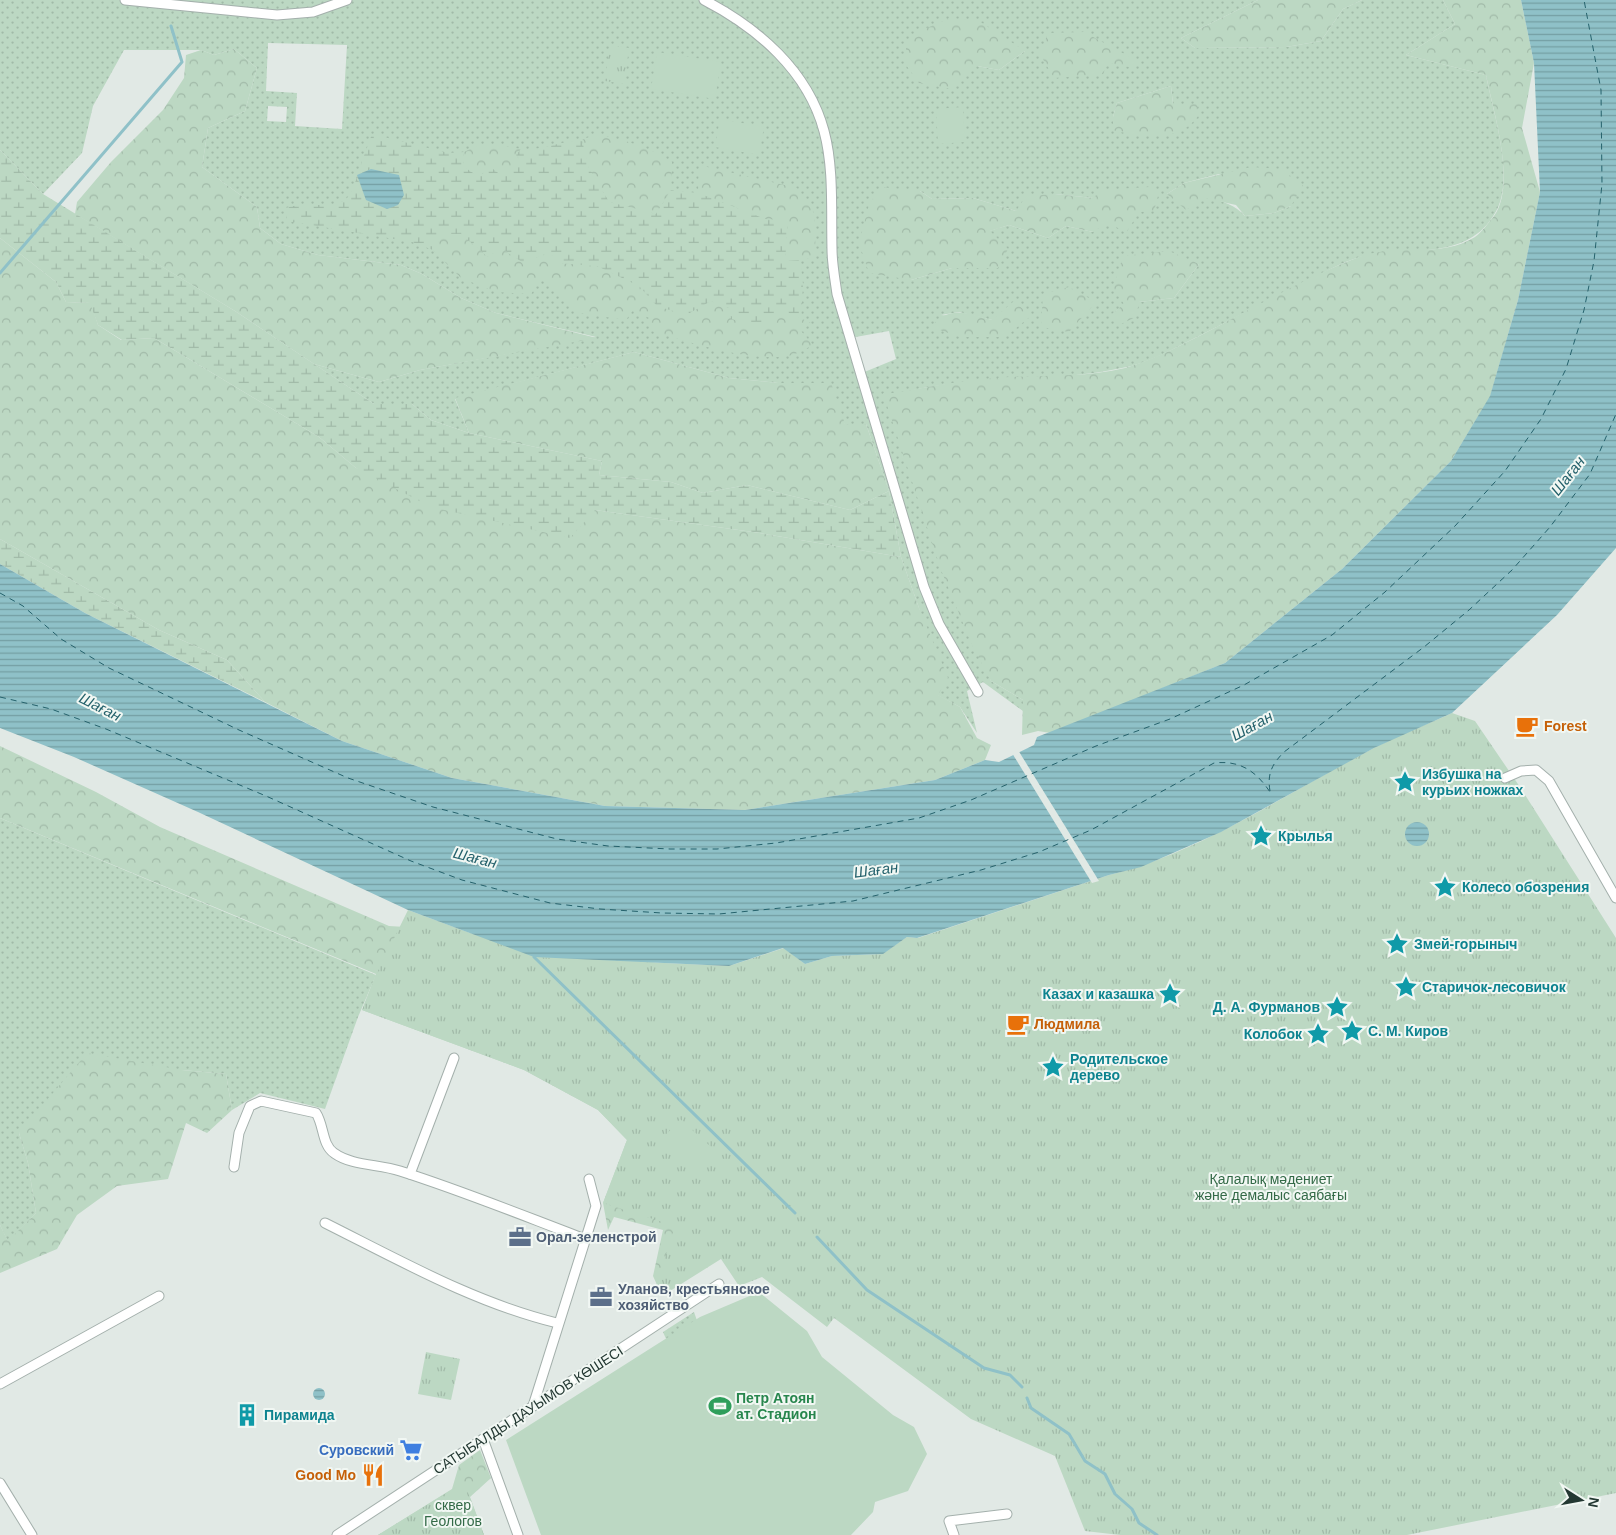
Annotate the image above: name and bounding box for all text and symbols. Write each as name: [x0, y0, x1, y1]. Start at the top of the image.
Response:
water label: Шаған: [1547, 453, 1588, 498]
water label: Шаған: [77, 689, 124, 724]
water label: Шаған: [1228, 707, 1275, 744]
cafe icon: Forest: [1514, 713, 1540, 739]
place label: Forest: [1544, 718, 1587, 734]
place label: Избушка на курьих ножках: [1422, 766, 1524, 798]
place icon: Избушка на курьих ножках: [1392, 769, 1418, 795]
place icon: Крылья: [1248, 823, 1274, 849]
place label: Крылья: [1278, 828, 1333, 844]
water label: Шаған: [452, 844, 499, 871]
water label: Шаған: [853, 858, 899, 881]
place icon: Колесо обозрения: [1432, 874, 1458, 900]
place label: Колесо обозрения: [1462, 879, 1589, 895]
place icon: Змей-горыныч: [1384, 931, 1410, 957]
place label: Змей-горыныч: [1414, 936, 1517, 952]
place icon: Старичок-лесовичок: [1393, 974, 1419, 1000]
place label: Старичок-лесовичок: [1422, 979, 1567, 995]
place icon: Казах и казашка: [1157, 981, 1183, 1007]
place label: Казах и казашка: [1043, 986, 1154, 1002]
place icon: Д. А. Фурманов: [1324, 994, 1350, 1020]
place label: Д. А. Фурманов: [1213, 999, 1320, 1015]
cafe icon: Людмила: [1005, 1011, 1031, 1037]
place label: Людмила: [1034, 1016, 1100, 1032]
place icon: С. М. Киров: [1339, 1018, 1365, 1044]
place icon: Колобок: [1305, 1021, 1331, 1047]
place label: С. М. Киров: [1368, 1023, 1449, 1039]
place label: Колобок: [1244, 1026, 1303, 1042]
place label: Родительское дерево: [1070, 1051, 1168, 1083]
place icon: Родительское дерево: [1040, 1054, 1066, 1080]
park label: Қалалық мәдениет және демалыс саябағы: [1195, 1171, 1347, 1203]
office icon: Орал-зеленстрой: [507, 1224, 533, 1250]
place label: Орал-зеленстрой: [536, 1229, 657, 1245]
place label: Уланов, крестьянское хозяйство: [618, 1281, 770, 1313]
office icon: Уланов, крестьянское хозяйство: [588, 1284, 614, 1310]
street label: САТЫБАЛДЫ ДАУЫМОВ КӨШЕСІ: [430, 1343, 626, 1477]
place label: Петр Атоян ат. Стадион: [736, 1390, 816, 1422]
sports icon: Петр Атоян ат. Стадион: [707, 1393, 733, 1419]
building icon: Пирамида: [234, 1402, 260, 1428]
place label: Пирамида: [264, 1407, 335, 1423]
supermarket icon: Суровский: [398, 1437, 424, 1463]
place label: Суровский: [319, 1442, 394, 1458]
restaurant icon: Good Mo: [360, 1462, 386, 1488]
place label: Good Mo: [295, 1467, 356, 1483]
north arrow: [1556, 1475, 1606, 1525]
text: N: [1585, 1496, 1603, 1509]
park label: сквер Геологов: [424, 1497, 482, 1529]

